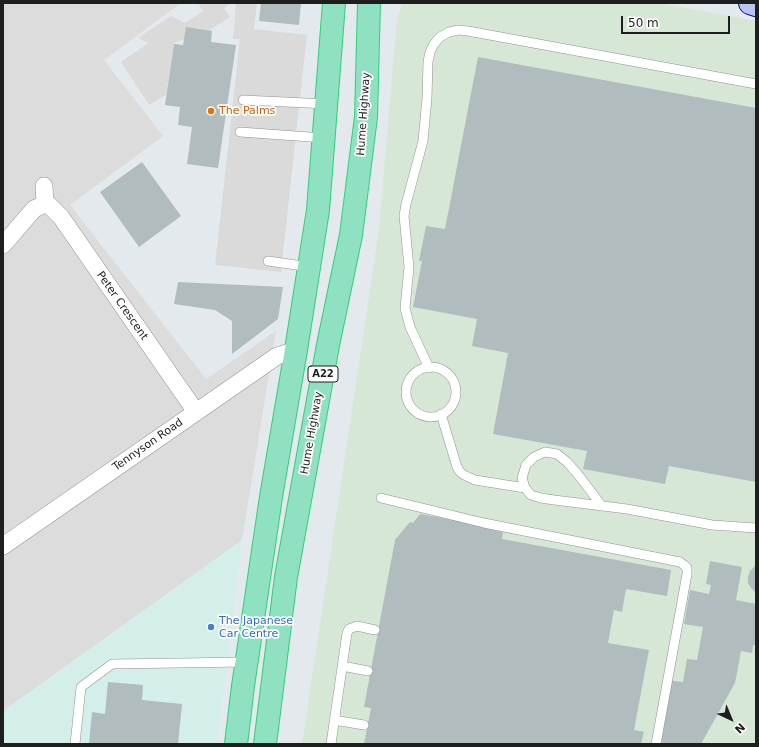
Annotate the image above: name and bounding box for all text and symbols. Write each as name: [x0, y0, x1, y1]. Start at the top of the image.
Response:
scale bar: [623, 8, 732, 34]
text: 50 m: [628, 16, 659, 30]
street label: Hume Highway: [354, 72, 374, 156]
place label: The Palms: [219, 104, 275, 118]
marker: The Palms: [206, 106, 216, 116]
street label: Peter Crescent: [93, 269, 151, 343]
road number: A22: [308, 366, 338, 382]
street label: Hume Highway: [298, 391, 326, 475]
street label: Tennyson Road: [110, 416, 186, 474]
place label: The Japanese Car Centre: [219, 614, 293, 640]
marker: The Japanese Car Centre: [206, 622, 216, 632]
north arrow: [711, 699, 751, 739]
text: N: [732, 720, 748, 736]

